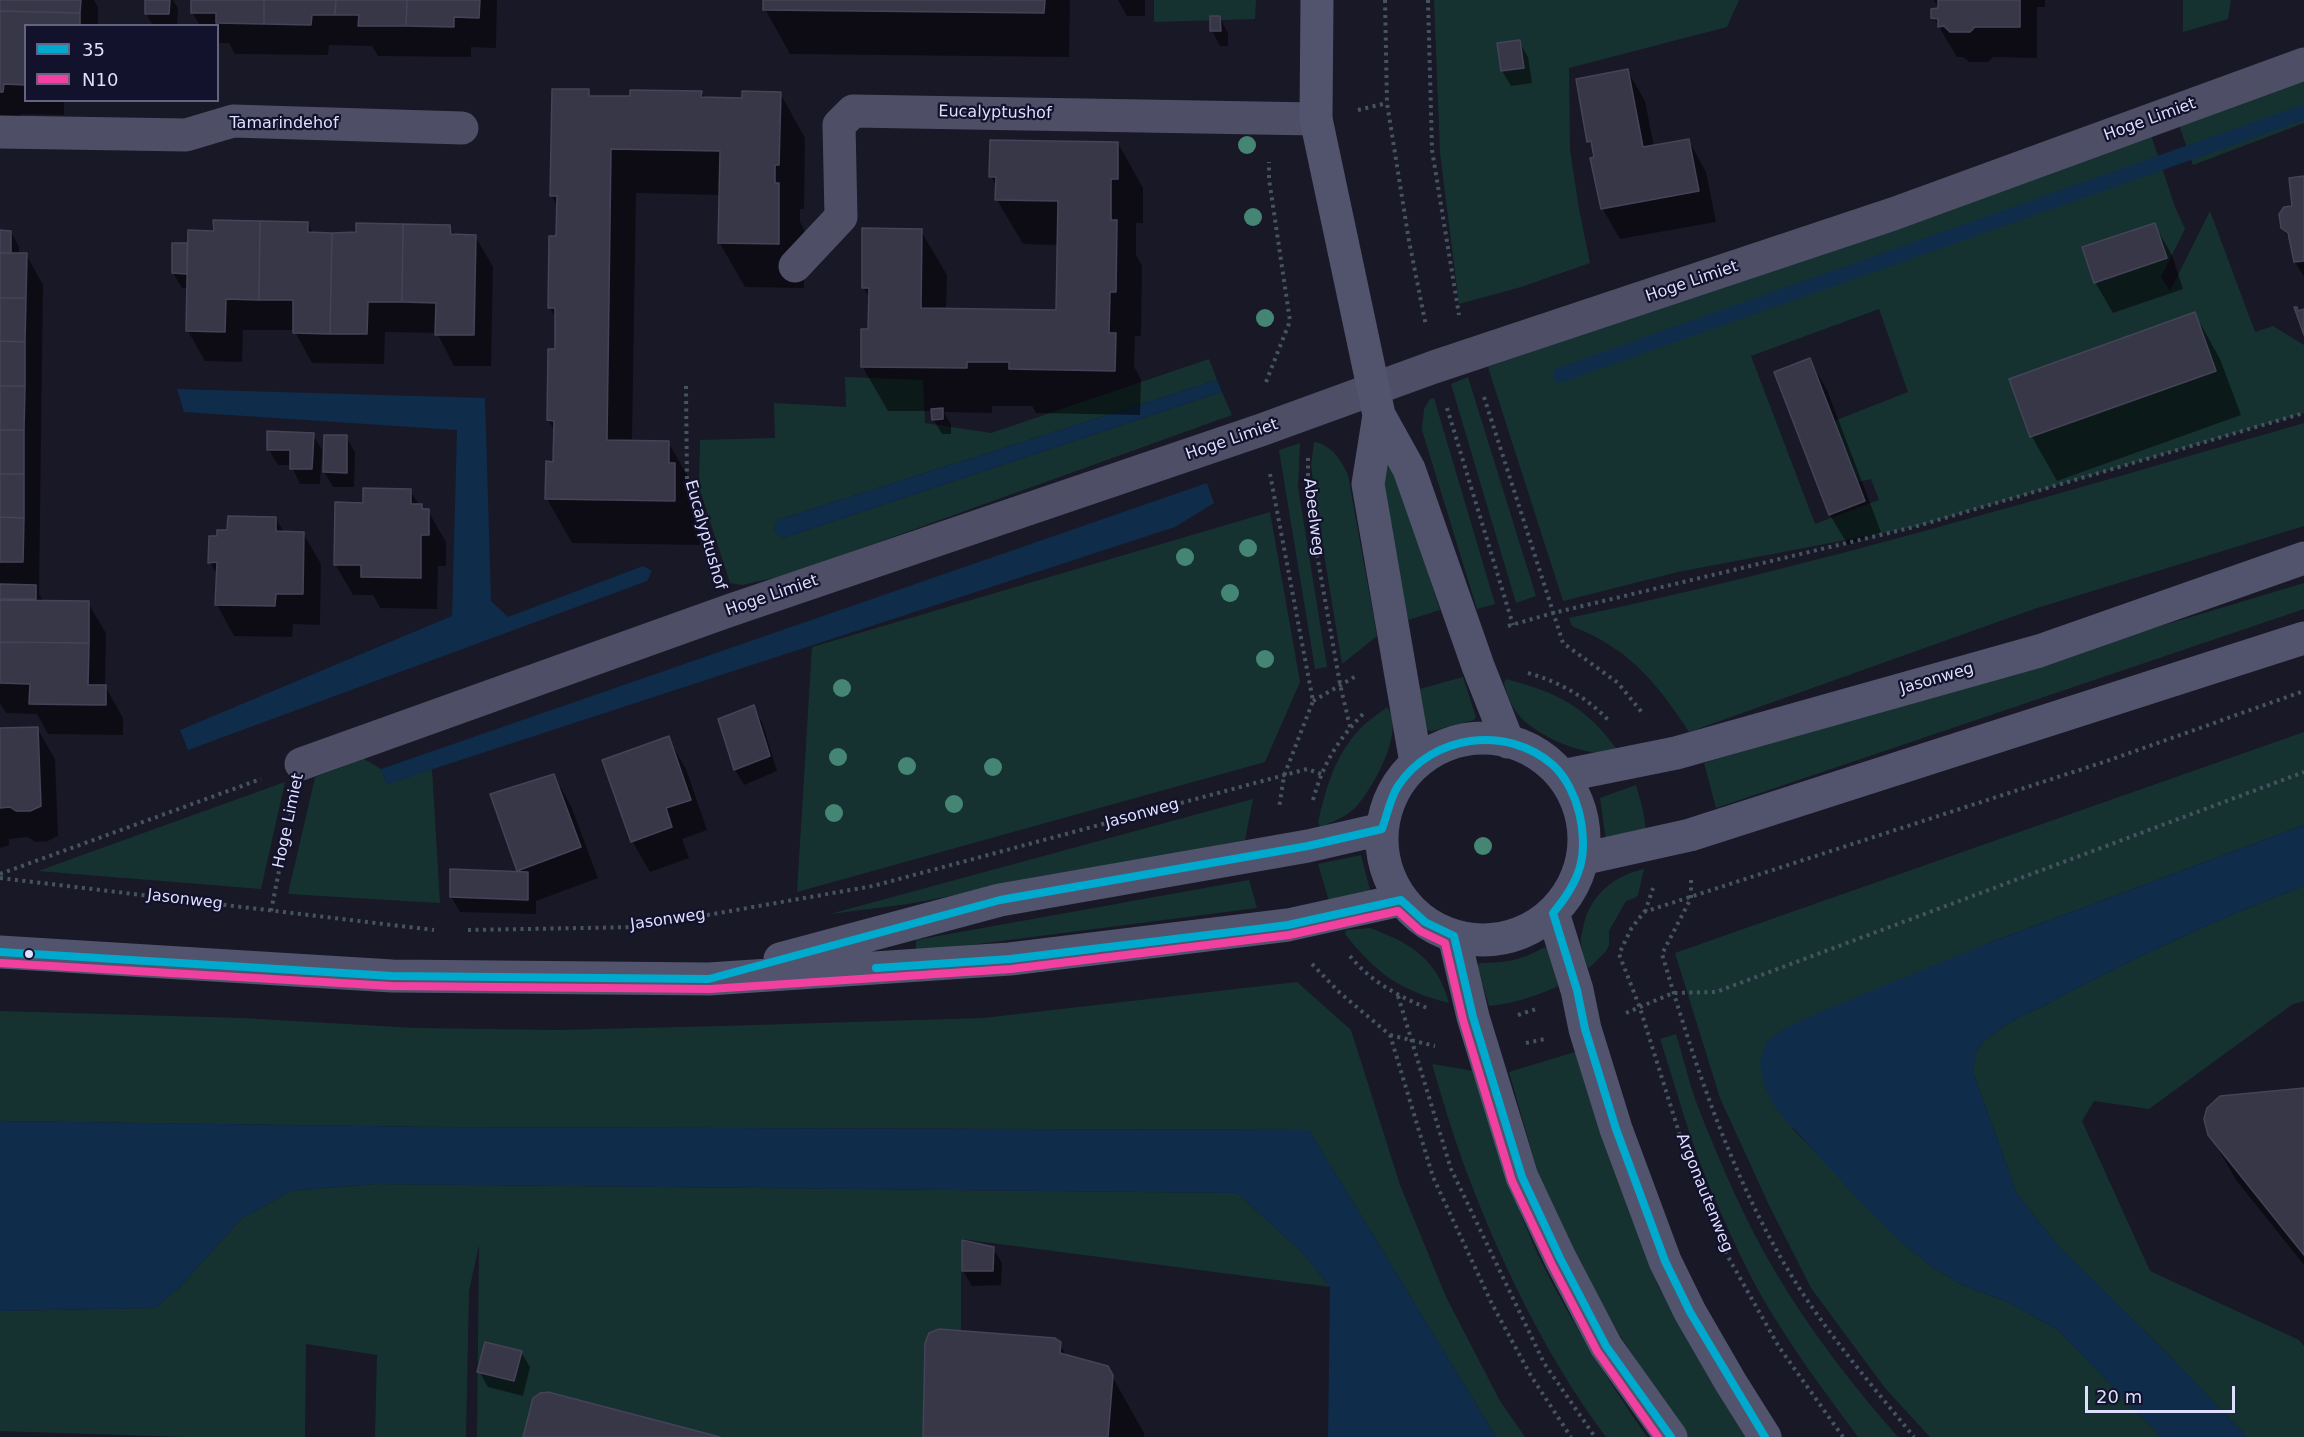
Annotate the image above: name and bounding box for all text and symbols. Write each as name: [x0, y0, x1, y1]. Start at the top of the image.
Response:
legend: [24, 24, 219, 102]
text: 35: [82, 39, 105, 60]
text: N10: [82, 69, 118, 90]
street label: Hoge Limiet: [2101, 94, 2199, 146]
street label: Eucalyptushof: [938, 102, 1052, 124]
street label: Tamarindehof: [229, 114, 339, 134]
street label: Hoge Limiet: [1643, 257, 1741, 307]
street label: Hoge Limiet: [1183, 415, 1281, 465]
street label: Abeelweg: [1299, 477, 1327, 557]
street label: Eucalyptushof: [680, 478, 730, 592]
street label: Hoge Limiet: [723, 571, 821, 621]
street label: Jasonweg: [1898, 659, 1976, 699]
street label: Hoge Limiet: [270, 772, 308, 870]
street label: Jasonweg: [1103, 795, 1181, 833]
street label: Jasonweg: [146, 886, 224, 914]
street label: Jasonweg: [629, 905, 707, 935]
unlabelled marker: [23, 948, 35, 960]
street label: Argonautenweg: [1671, 1131, 1737, 1255]
scale bar: [2088, 1374, 2238, 1412]
text: 20 m: [2096, 1386, 2142, 1407]

